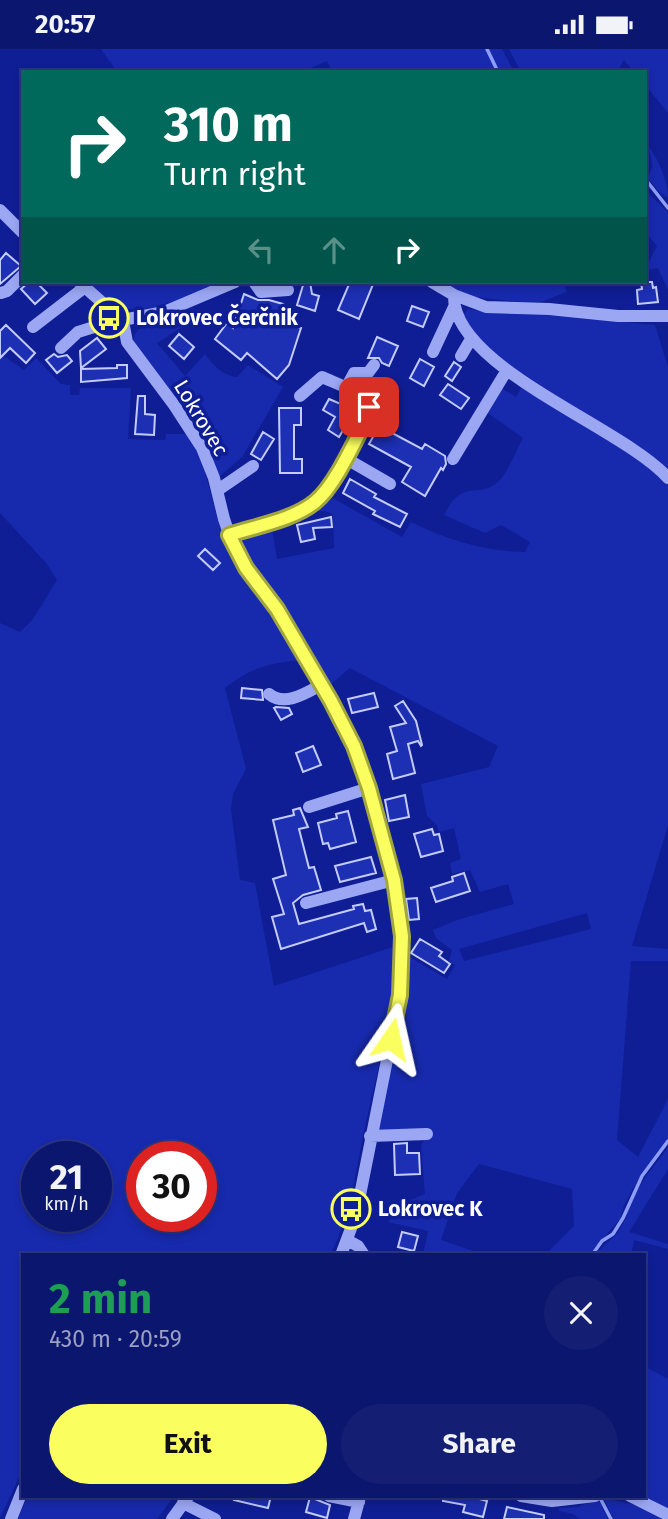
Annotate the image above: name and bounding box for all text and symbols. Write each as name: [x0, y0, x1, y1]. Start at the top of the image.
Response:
text: 20:57: [35, 9, 95, 40]
text: 310 m: [164, 95, 293, 154]
icon: right: [49, 98, 140, 189]
text: Turn right: [164, 155, 306, 193]
icon: left: [242, 231, 280, 269]
icon: ahead: [315, 231, 353, 269]
icon: right: [388, 231, 426, 269]
bus stop icon: Lokrovec Čerčnik: [88, 297, 130, 339]
place label: Lokrovec Čerčnik: [136, 303, 298, 331]
street label: Lokrovec: [168, 375, 234, 461]
pin: [339, 377, 399, 437]
icon: arrive: [350, 388, 388, 426]
position arrow: [354, 1002, 428, 1076]
speed limit sign: 30: [126, 1141, 217, 1232]
text: 21: [50, 1156, 83, 1198]
bus stop icon: Lokrovec K: [330, 1188, 372, 1230]
text: km/h: [44, 1193, 89, 1215]
place label: Lokrovec K: [378, 1196, 483, 1222]
text: 2 min: [49, 1274, 152, 1324]
button: close: [544, 1276, 618, 1350]
text: 430 m · 20:59: [49, 1325, 182, 1353]
button: Exit: [49, 1404, 327, 1484]
button: Share: [341, 1404, 618, 1484]

